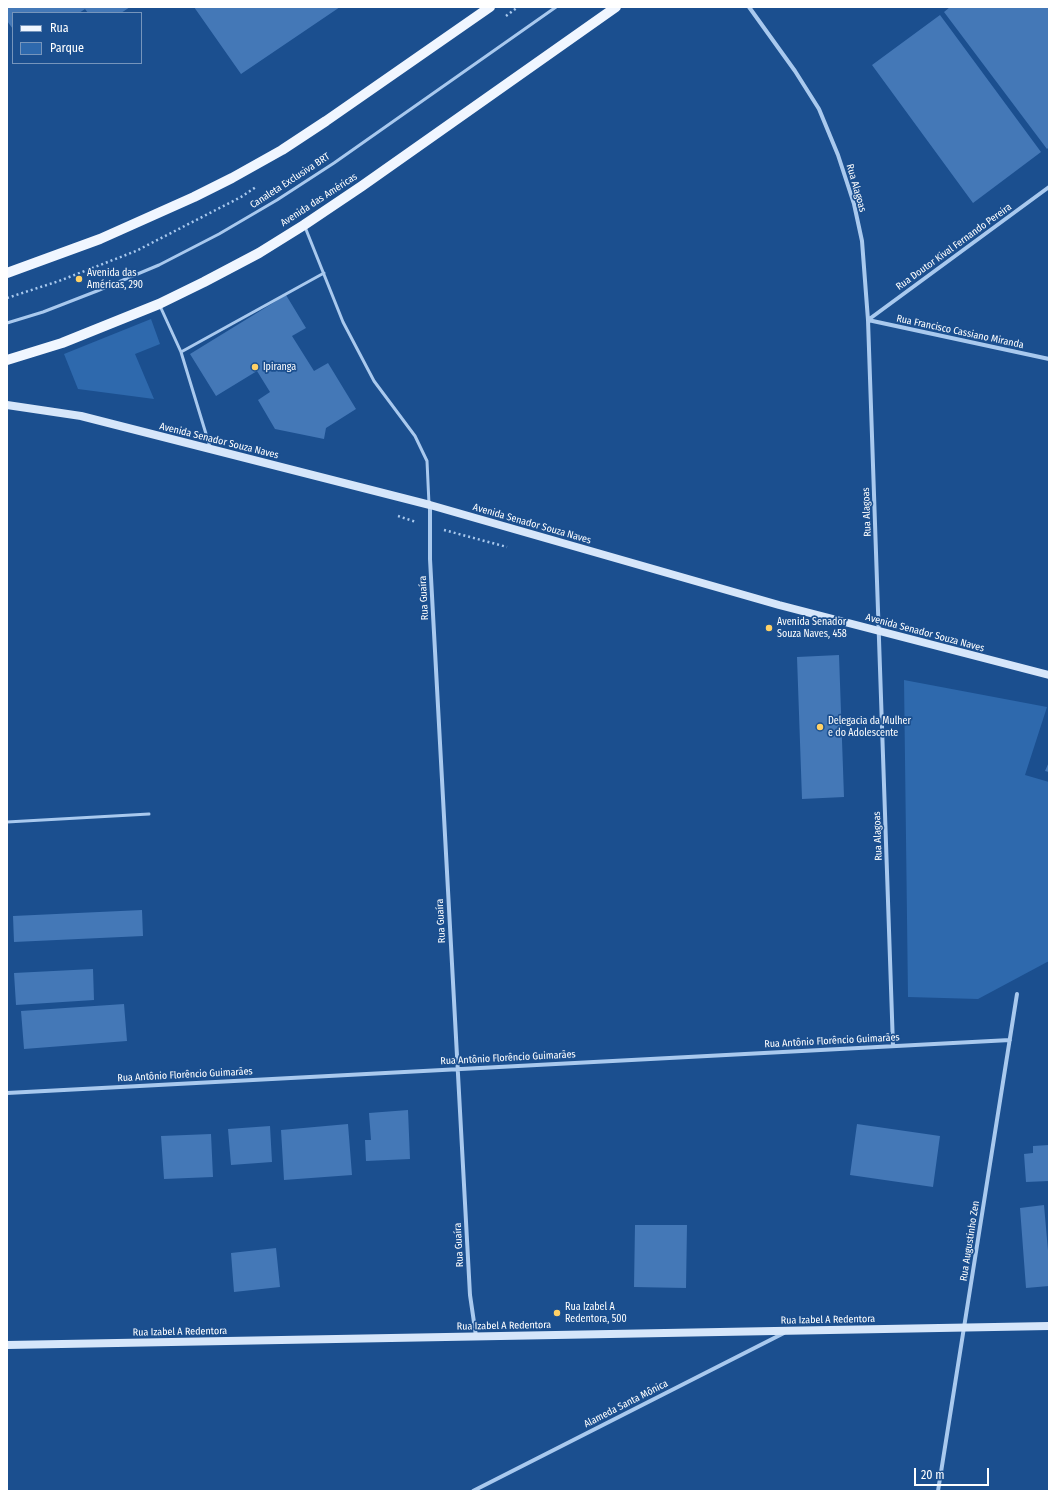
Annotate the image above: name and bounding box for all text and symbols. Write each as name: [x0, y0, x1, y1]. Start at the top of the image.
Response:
legend: [12, 12, 142, 64]
text: Rua: [50, 21, 69, 35]
text: Parque: [50, 41, 84, 55]
street label: Canaleta Exclusiva BRT: [248, 151, 332, 211]
street label: Rua Alagoas: [843, 163, 869, 213]
street label: Avenida das Américas: [278, 171, 360, 229]
street label: Rua Doutor Kival Fernando Pereira: [894, 201, 1014, 293]
place label: Avenida das Américas, 290: [87, 267, 143, 290]
marker: Avenida das Américas, 290: [74, 274, 84, 284]
street label: Rua Francisco Cassiano Miranda: [895, 313, 1025, 351]
place label: Ipiranga: [263, 361, 296, 373]
marker: Ipiranga: [250, 362, 260, 372]
street label: Avenida Senador Souza Naves: [158, 420, 280, 462]
street label: Rua Alagoas: [860, 487, 874, 537]
street label: Avenida Senador Souza Naves: [471, 501, 593, 547]
street label: Rua Guaíra: [417, 576, 431, 620]
street label: Avenida Senador Souza Naves: [864, 611, 986, 655]
place label: Avenida Senador Souza Naves, 458: [777, 616, 847, 640]
marker: Avenida Senador Souza Naves, 458: [764, 623, 774, 633]
place label: Delegacia da Mulher e do Adolescente: [828, 715, 911, 738]
marker: Delegacia da Mulher e do Adolescente: [815, 722, 825, 732]
street label: Rua Alagoas: [871, 811, 885, 861]
street label: Rua Guaíra: [434, 899, 448, 943]
street label: Rua Antônio Florêncio Guimarães: [764, 1031, 900, 1051]
street label: Rua Antônio Florêncio Guimarães: [440, 1048, 576, 1068]
street label: Rua Antônio Florêncio Guimarães: [117, 1065, 253, 1085]
street label: Rua Augustinho Zen: [958, 1200, 982, 1282]
street label: Rua Guaíra: [452, 1223, 466, 1267]
place label: Rua Izabel A Redentora, 500: [565, 1301, 627, 1324]
marker: Rua Izabel A Redentora, 500: [552, 1308, 562, 1318]
street label: Rua Izabel A Redentora: [781, 1313, 875, 1327]
street label: Rua Izabel A Redentora: [457, 1319, 551, 1333]
street label: Rua Izabel A Redentora: [133, 1325, 227, 1339]
street label: Alameda Santa Mônica: [582, 1378, 670, 1430]
scale bar: [916, 1460, 991, 1486]
text: 20 m: [921, 1468, 945, 1482]

